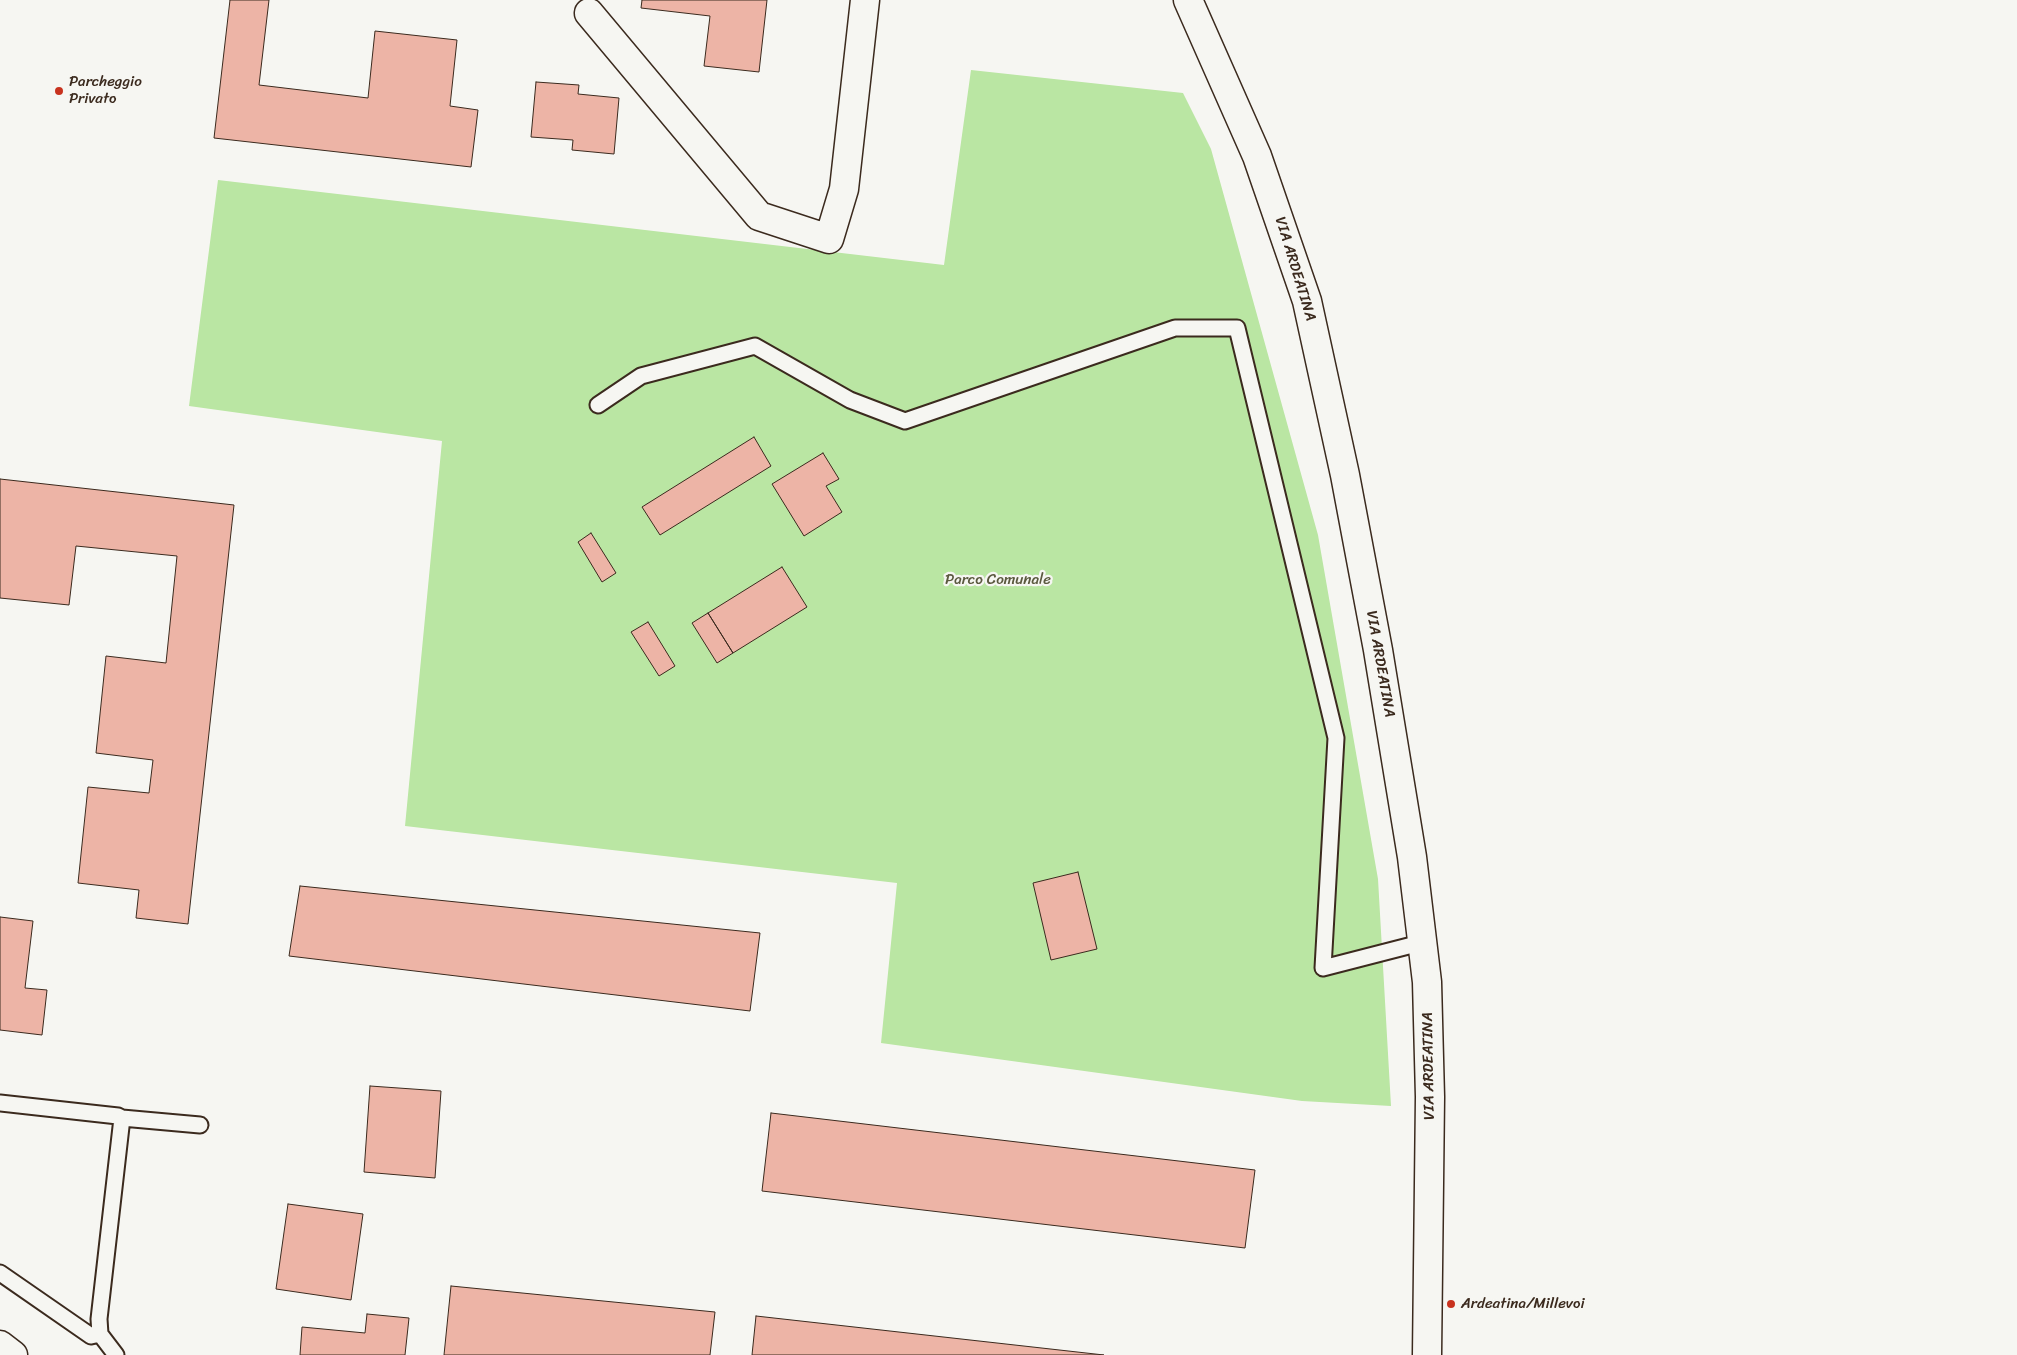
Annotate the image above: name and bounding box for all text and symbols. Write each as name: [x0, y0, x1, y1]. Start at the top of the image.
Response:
place label: Parcheggio Privato: [69, 73, 142, 108]
marker: Parcheggio Privato: [53, 85, 65, 97]
street label: VIA ARDEATINA: [1271, 215, 1319, 323]
park label: Parco Comunale: [945, 571, 1051, 589]
street label: VIA ARDEATINA: [1362, 609, 1398, 719]
street label: VIA ARDEATINA: [1419, 1012, 1439, 1120]
place label: Ardeatina/Millevoi: [1461, 1295, 1585, 1313]
marker: Ardeatina/Millevoi: [1445, 1298, 1457, 1310]

